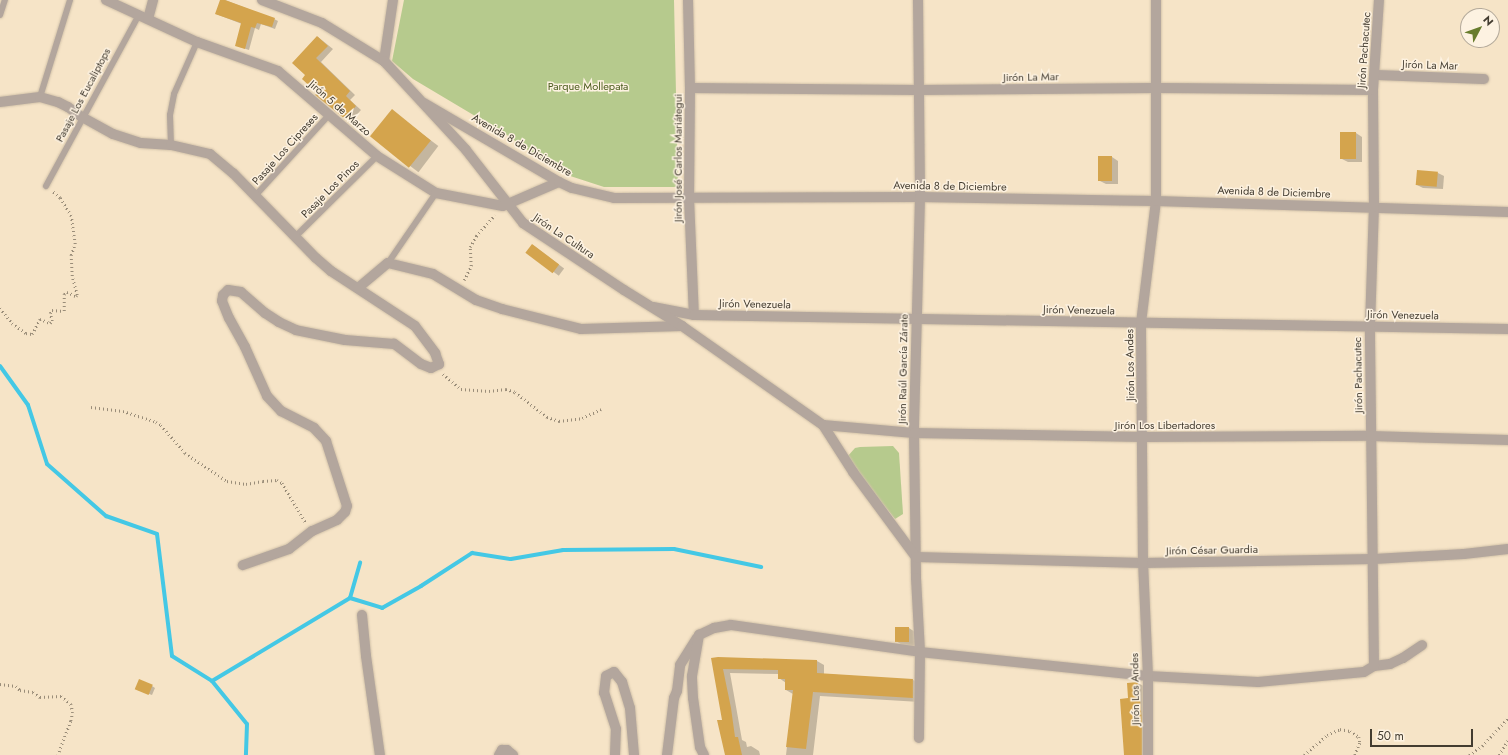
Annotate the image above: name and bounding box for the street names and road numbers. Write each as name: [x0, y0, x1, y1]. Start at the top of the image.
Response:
street label: Jirón Pachacutec: [1355, 12, 1373, 88]
street label: Pasaje Los Eucaliptops: [53, 46, 113, 144]
street label: Jirón La Mar: [1402, 57, 1458, 73]
street label: Jirón La Mar: [1003, 70, 1059, 84]
street label: Jirón 5 de Marzo: [306, 77, 374, 139]
street label: Jirón José Carlos Mariátegui: [671, 94, 685, 222]
street label: Pasaje Los Cipreses: [249, 111, 321, 187]
street label: Avenida 8 de Diciembre: [470, 111, 574, 179]
street label: Pasaje Los Pinos: [298, 157, 362, 221]
street label: Avenida 8 de Diciembre: [893, 178, 1007, 194]
street label: Avenida 8 de Diciembre: [1217, 183, 1331, 201]
street label: Jirón La Cultura: [531, 211, 597, 261]
street label: Jirón Venezuela: [719, 297, 791, 311]
street label: Jirón Venezuela: [1043, 303, 1115, 317]
street label: Jirón Venezuela: [1367, 308, 1439, 322]
street label: Jirón Raúl García Zárate: [895, 314, 911, 424]
street label: Jirón Los Andes: [1123, 329, 1137, 401]
street label: Jirón Pachacutec: [1351, 337, 1365, 413]
street label: Jirón Los Libertadores: [1115, 418, 1215, 432]
street label: Jirón César Guardia: [1166, 543, 1258, 557]
street label: Jirón Los Andes: [1128, 653, 1142, 725]

